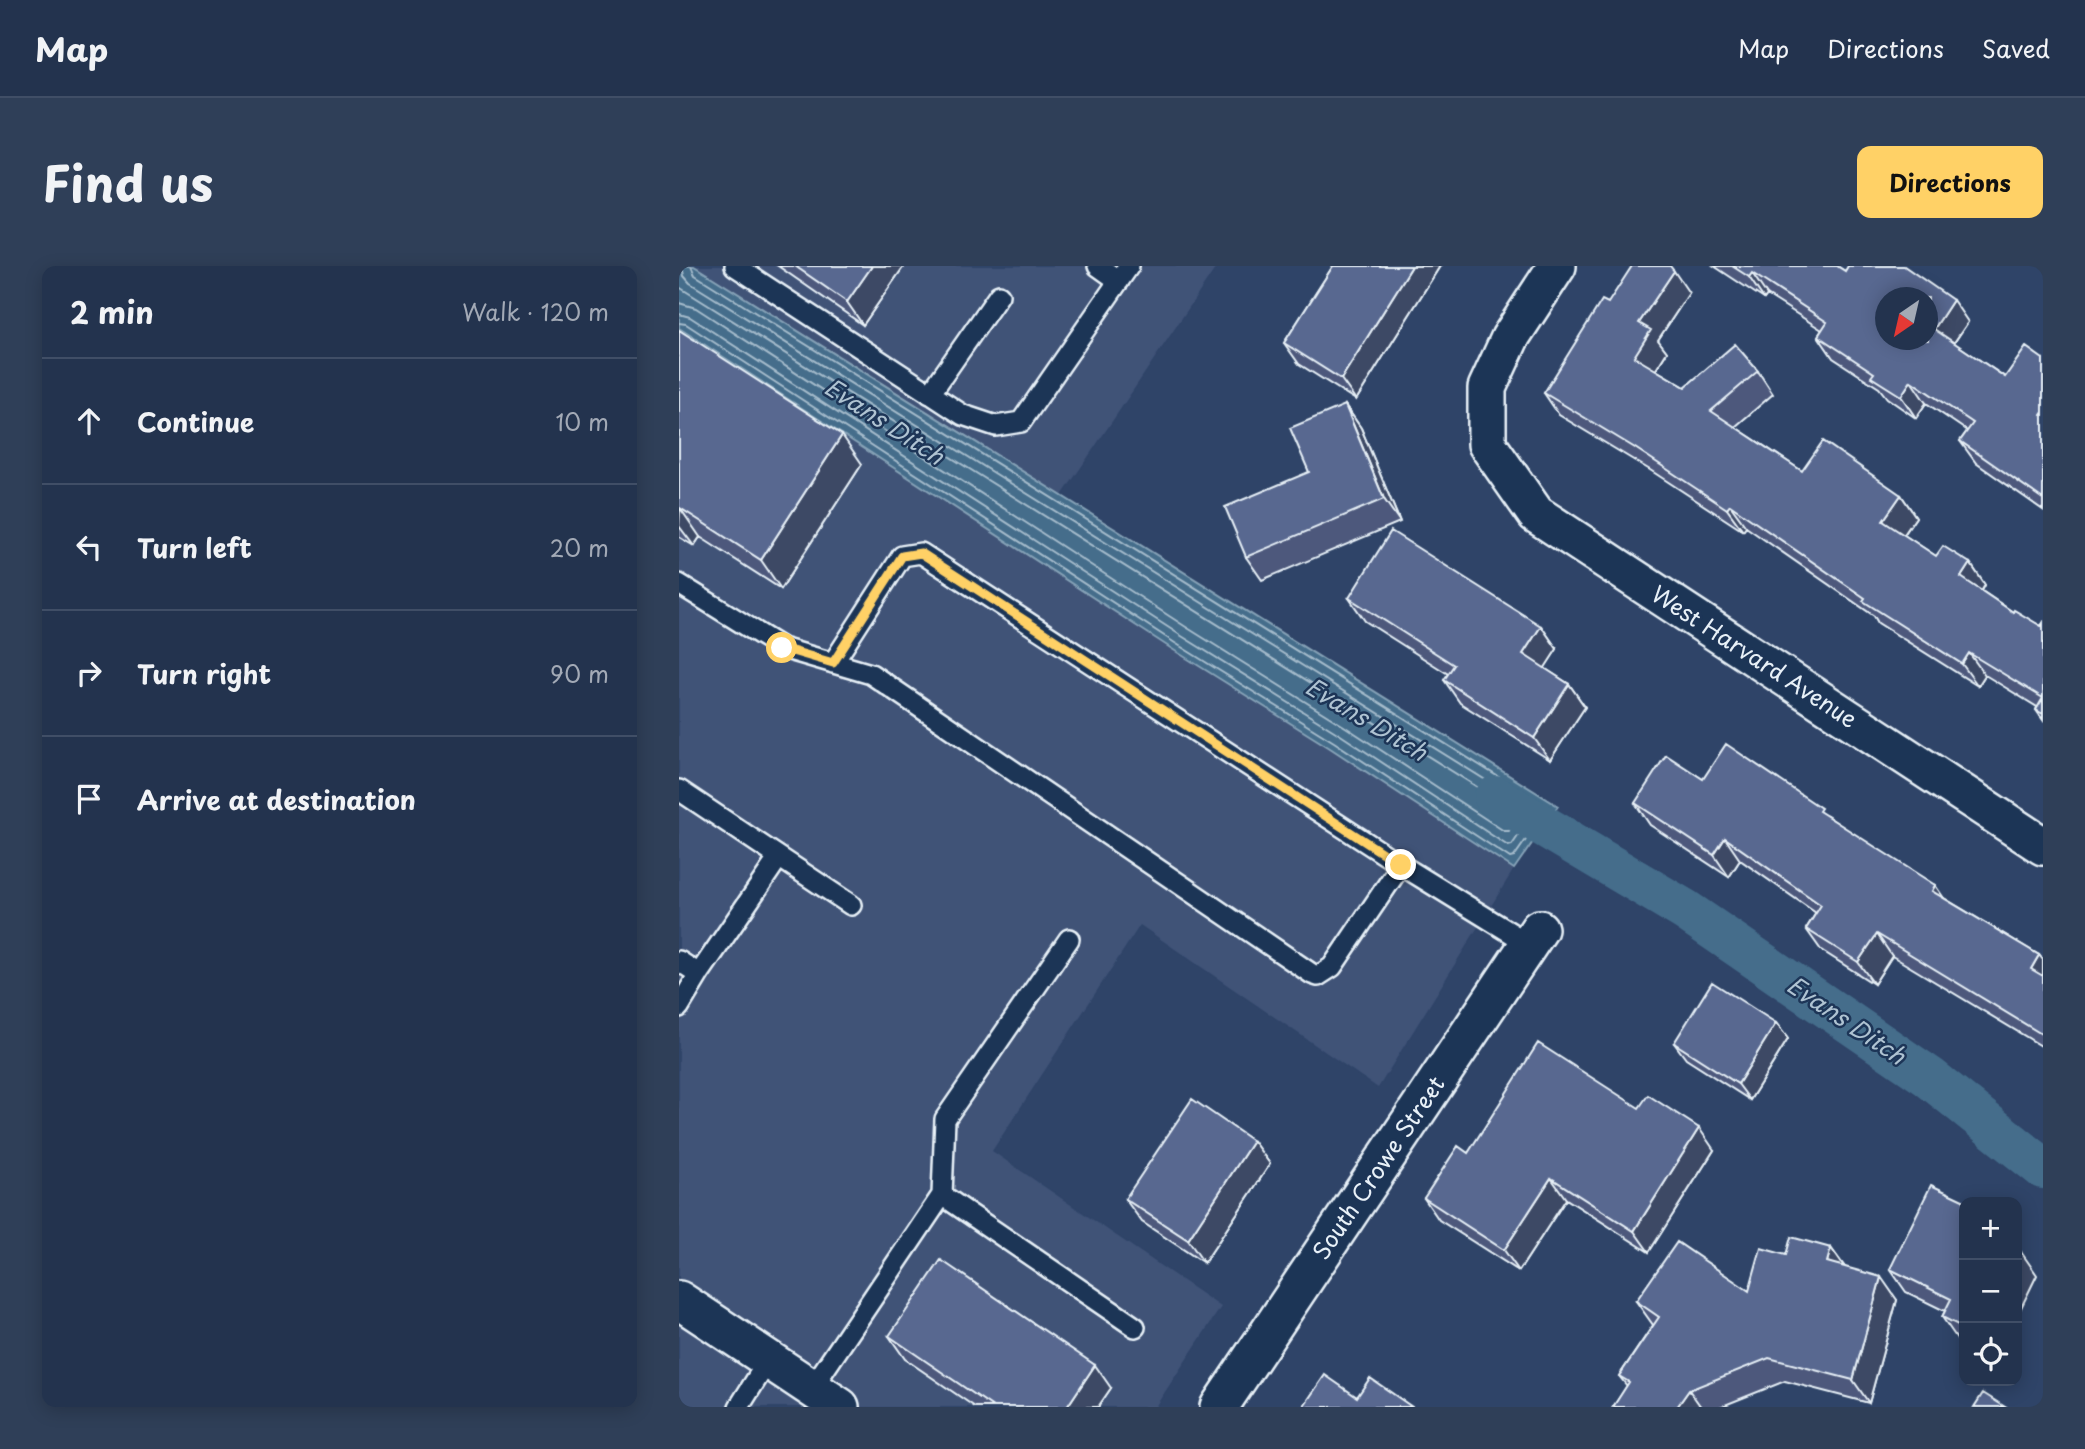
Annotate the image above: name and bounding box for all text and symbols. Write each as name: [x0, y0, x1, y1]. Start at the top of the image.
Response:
text: Map: [35, 23, 108, 73]
text: Map: [1738, 30, 1789, 66]
text: Directions: [1827, 30, 1944, 66]
text: Saved: [1982, 30, 2050, 66]
text: Find us: [42, 145, 213, 219]
button: Directions: [1857, 146, 2043, 218]
north arrow: [1875, 287, 1938, 350]
text: 2 min: [70, 289, 154, 334]
text: Walk · 120 m: [462, 294, 609, 329]
water label: Evans Ditch: [818, 368, 953, 473]
icon: ahead: [70, 402, 108, 440]
text: Continue: [137, 402, 254, 441]
text: 10 m: [555, 404, 609, 439]
icon: left: [70, 528, 108, 566]
text: Turn left: [137, 528, 252, 567]
text: 20 m: [550, 530, 609, 565]
street label: West Harvard Avenue: [1645, 576, 1865, 736]
route start: [766, 632, 797, 663]
icon: right: [70, 654, 108, 692]
text: Turn right: [137, 654, 271, 693]
text: 90 m: [550, 656, 609, 691]
water label: Evans Ditch: [1299, 668, 1436, 769]
icon: arrive: [70, 780, 108, 818]
text: Arrive at destination: [137, 780, 416, 819]
route end: [1385, 849, 1416, 880]
water label: Evans Ditch: [1781, 966, 1914, 1073]
street label: South Crowe Street: [1303, 1068, 1452, 1266]
map controls: [1959, 1197, 2022, 1386]
button: +: [1959, 1197, 2022, 1260]
button: −: [1959, 1260, 2022, 1323]
button: locate: [1959, 1323, 2022, 1386]

